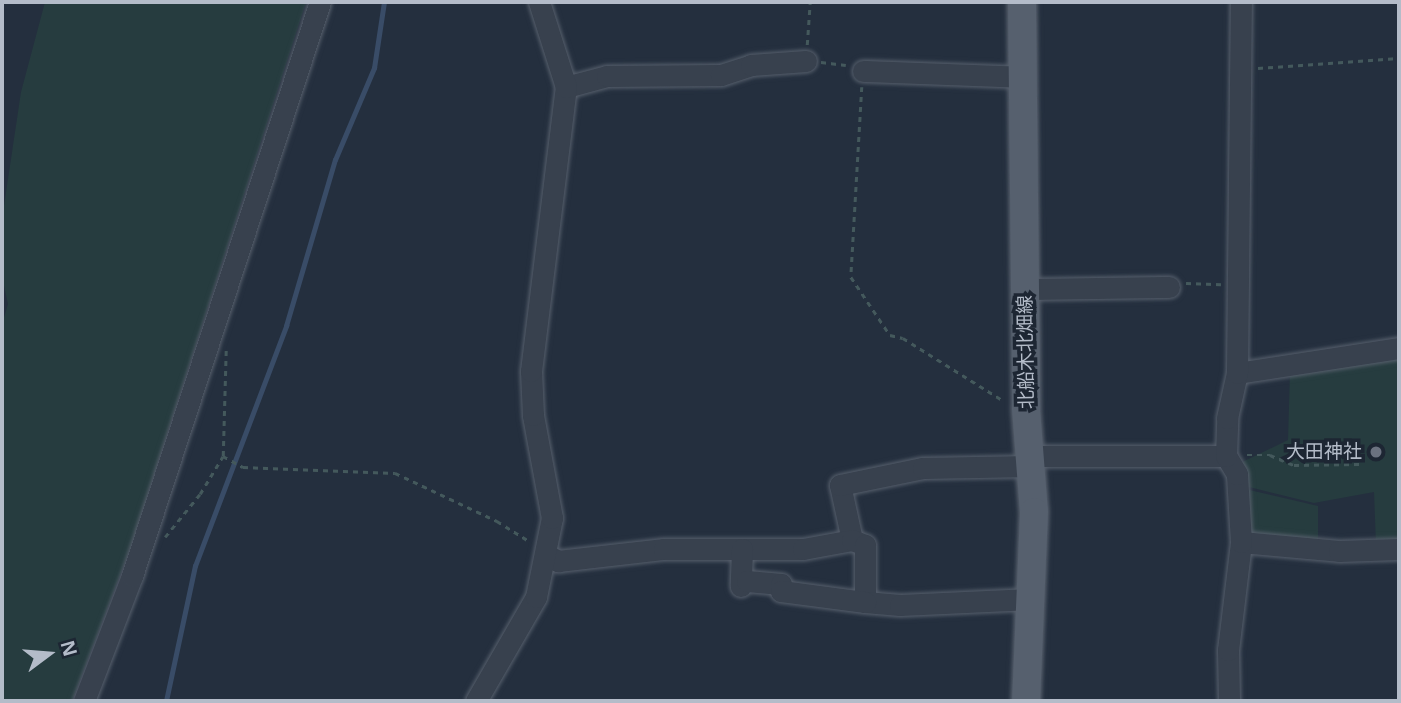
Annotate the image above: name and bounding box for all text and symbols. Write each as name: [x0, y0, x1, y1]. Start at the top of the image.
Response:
street label: 北船木北畑線: [1014, 295, 1038, 409]
place label: 大田神社: [1286, 441, 1362, 463]
marker: 大田神社: [1368, 444, 1384, 460]
north arrow: [14, 619, 84, 689]
text: N: [55, 637, 84, 659]

